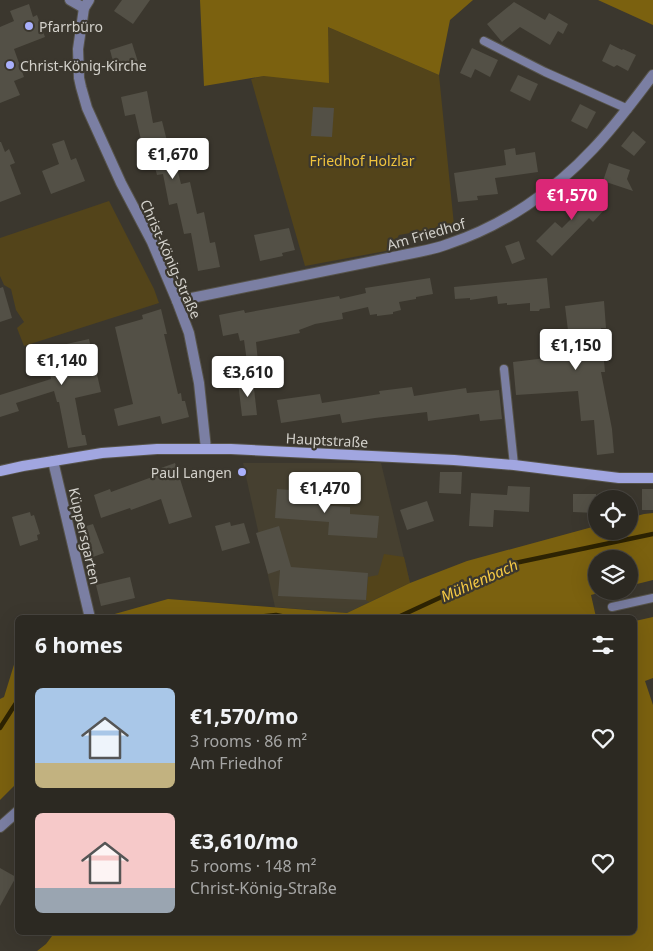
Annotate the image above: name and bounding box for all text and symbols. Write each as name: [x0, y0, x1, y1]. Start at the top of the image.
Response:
place label: Pfarrbüro: [39, 17, 103, 36]
marker: Pfarrbüro: [23, 20, 35, 32]
place label: Christ-König-Kirche: [20, 56, 147, 75]
marker: Christ-König-Kirche: [4, 59, 16, 71]
pin: €1,670: [132, 138, 214, 180]
text: €1,670: [148, 143, 198, 165]
park label: Friedhof Holzlar: [309, 151, 415, 170]
pin: €1,570: [531, 178, 613, 221]
text: €1,570: [547, 184, 597, 206]
street label: Christ-König-Straße: [136, 196, 206, 322]
street label: Am Friedhof: [385, 213, 469, 254]
pin: €1,150: [535, 328, 617, 371]
text: €1,150: [551, 334, 601, 356]
pin: €1,140: [21, 344, 103, 386]
text: €1,140: [37, 349, 87, 371]
pin: €3,610: [207, 356, 289, 398]
text: €3,610: [223, 361, 273, 383]
street label: Hauptstraße: [285, 428, 369, 452]
place label: Paul Langen: [151, 463, 232, 482]
marker: Paul Langen: [236, 466, 248, 478]
pin: €1,470: [284, 472, 366, 514]
text: €1,470: [300, 477, 350, 499]
street label: Küppersgarten: [65, 486, 105, 586]
map controls: [588, 490, 638, 600]
button: locate: [588, 490, 638, 540]
button: layers: [588, 550, 638, 600]
water label: Mühlenbach: [437, 554, 521, 606]
text: 6 homes: [35, 631, 123, 659]
icon: filters: [589, 631, 617, 659]
text: €1,570/mo: [190, 702, 298, 730]
icon: home: [75, 708, 135, 768]
icon: heart: [589, 724, 617, 752]
text: 3 rooms · 86 m²: [190, 730, 307, 752]
text: Am Friedhof: [190, 752, 282, 774]
text: €3,610/mo: [190, 827, 298, 855]
icon: home: [75, 833, 135, 893]
icon: heart: [589, 849, 617, 877]
text: 5 rooms · 148 m²: [190, 855, 316, 877]
text: Christ-König-Straße: [190, 877, 337, 899]

